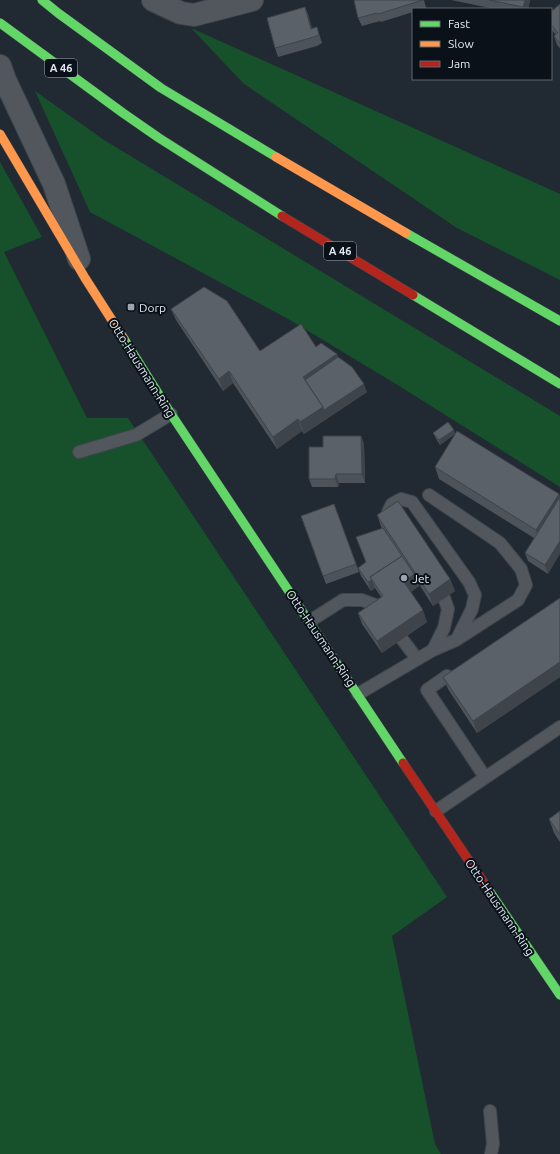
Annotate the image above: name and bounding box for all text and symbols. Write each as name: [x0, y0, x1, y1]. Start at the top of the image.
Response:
legend: [412, 8, 552, 80]
text: Fast: [448, 17, 470, 30]
text: Slow: [448, 37, 474, 50]
text: Jam: [448, 57, 470, 70]
road number: A 46: [45, 59, 77, 77]
road number: A 46: [324, 242, 356, 260]
place label: Dorp: [139, 301, 166, 314]
marker: Dorp: [126, 302, 136, 312]
street label: Otto-Hausmann-Ring: [106, 316, 178, 420]
place label: Jet: [412, 572, 430, 585]
marker: Jet: [399, 573, 409, 583]
street label: Otto-Hausmann-Ring: [284, 587, 358, 689]
street label: Otto-Hausmann-Ring: [463, 856, 537, 958]

